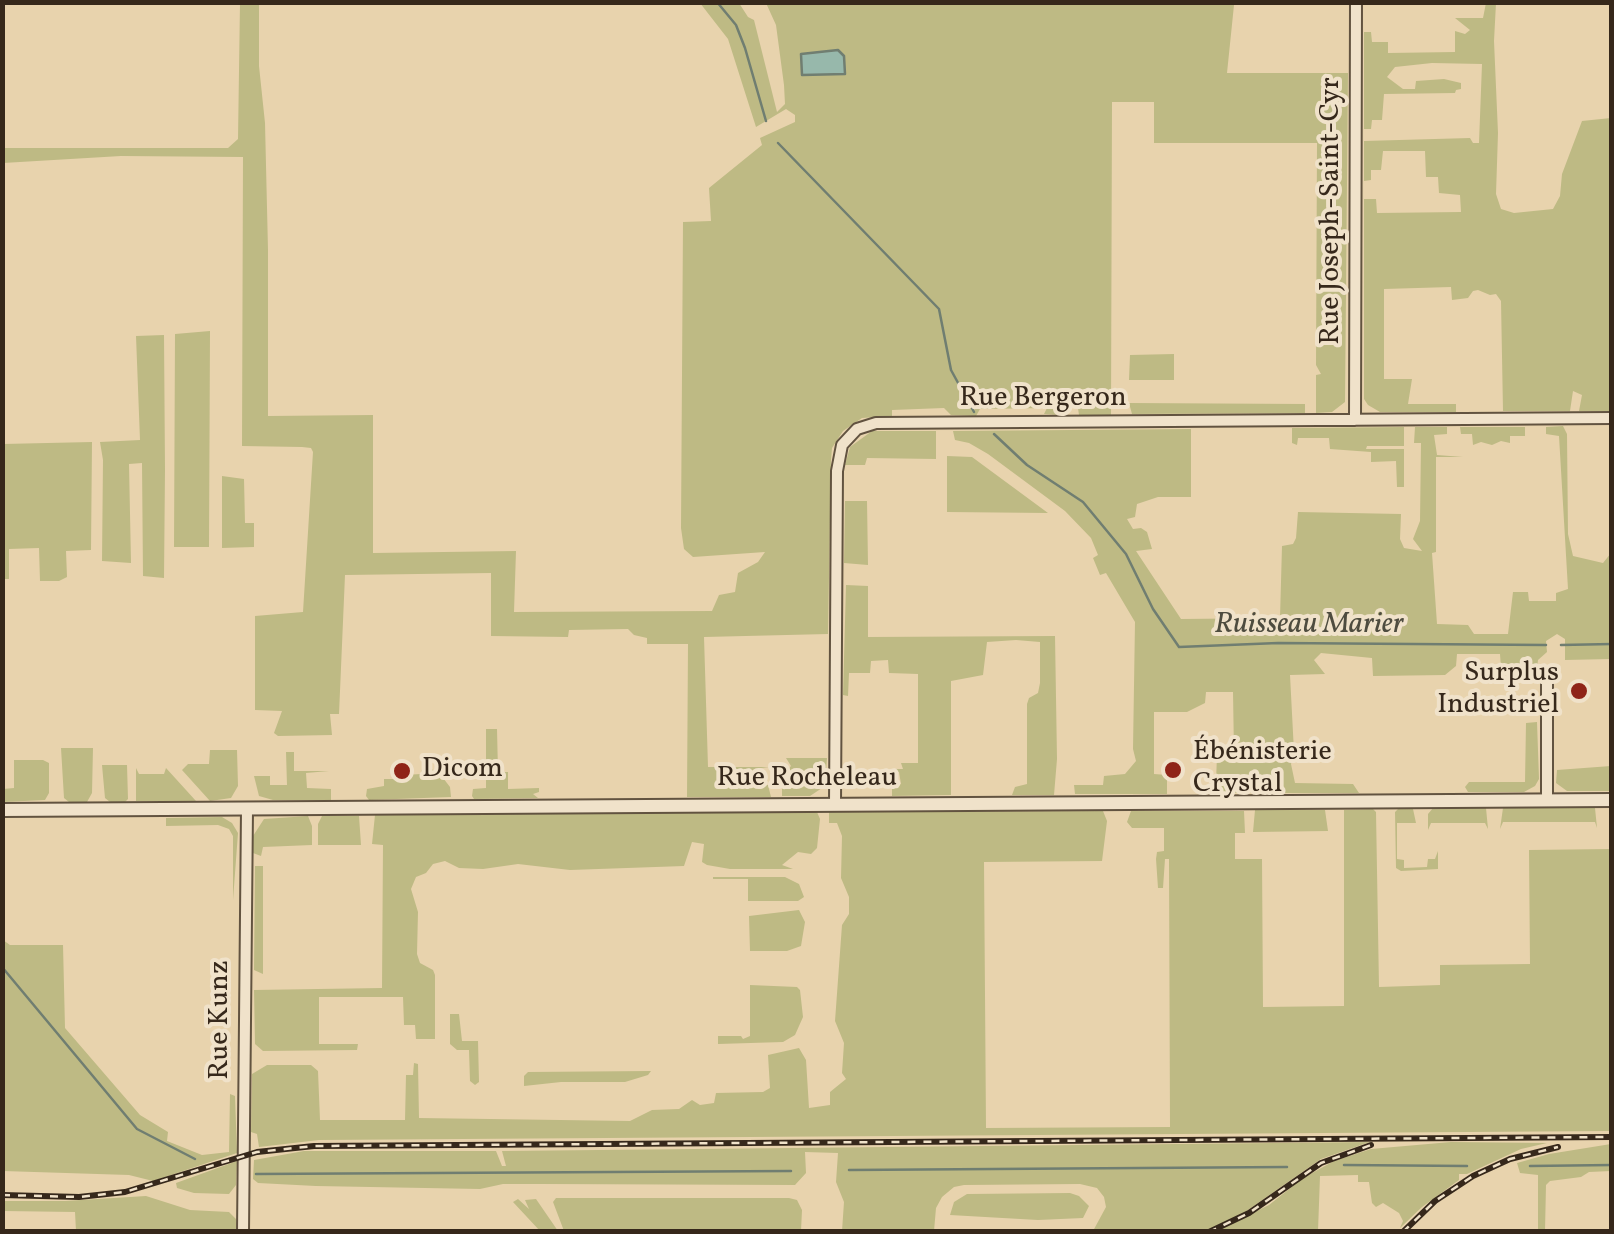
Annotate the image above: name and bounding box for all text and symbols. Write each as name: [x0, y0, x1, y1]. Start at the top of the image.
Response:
street label: Rue Joseph-Saint-Cyr: [1316, 77, 1350, 345]
street label: Rue Bergeron: [959, 383, 1127, 417]
water label: Ruisseau Marier: [1214, 608, 1404, 644]
place label: Surplus Industriel: [1437, 658, 1559, 724]
marker: Surplus Industriel: [1568, 680, 1590, 702]
place label: Ébénisterie Crystal: [1193, 737, 1332, 803]
place label: Dicom: [422, 754, 503, 788]
marker: Ébénisterie Crystal: [1162, 759, 1184, 781]
marker: Dicom: [391, 760, 413, 782]
street label: Rue Rocheleau: [717, 763, 897, 797]
street label: Rue Kunz: [205, 960, 239, 1080]

